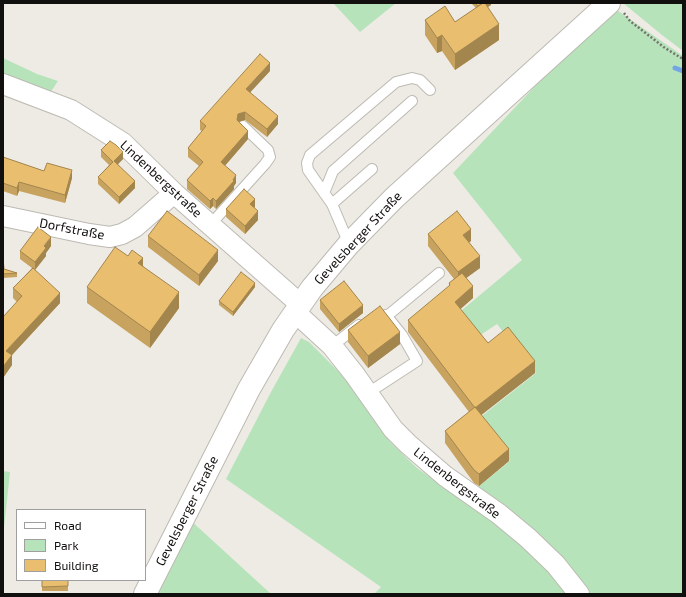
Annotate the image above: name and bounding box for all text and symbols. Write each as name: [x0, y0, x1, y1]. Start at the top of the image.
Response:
street label: Lindenbergstraße: [117, 137, 205, 221]
street label: Gevelsberger Straße: [311, 188, 405, 288]
street label: Dorfstraße: [38, 215, 106, 243]
street label: Lindenbergstraße: [410, 444, 504, 522]
street label: Gevelsberger Straße: [152, 453, 222, 569]
legend: [16, 509, 146, 581]
text: Road: [54, 518, 82, 532]
text: Park: [54, 538, 79, 552]
text: Building: [54, 558, 98, 572]

